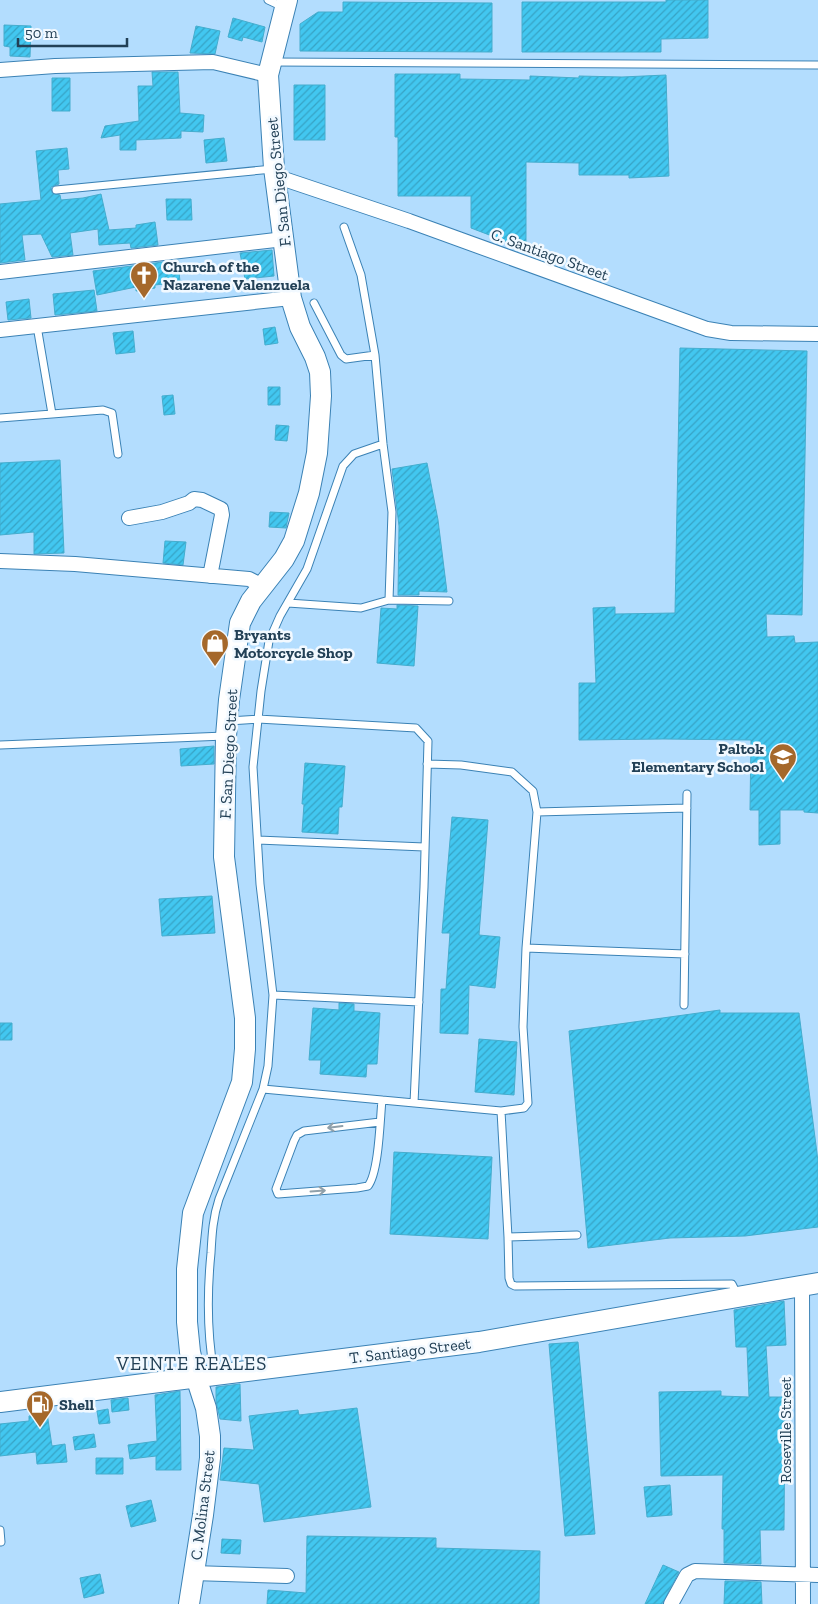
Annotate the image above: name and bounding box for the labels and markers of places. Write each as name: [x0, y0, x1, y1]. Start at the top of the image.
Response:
place label: Church of the Nazarene Valenzuela: [163, 257, 310, 294]
church icon: Church of the Nazarene Valenzuela: [129, 260, 159, 299]
place label: Bryants Motorcycle Shop: [234, 625, 353, 662]
shop icon: Bryants Motorcycle Shop: [200, 628, 230, 667]
place label: Paltok Elementary School: [631, 739, 764, 776]
school or university icon: Paltok Elementary School: [768, 742, 798, 781]
fuel station icon: Shell: [25, 1389, 55, 1428]
place label: Shell: [59, 1395, 94, 1414]

